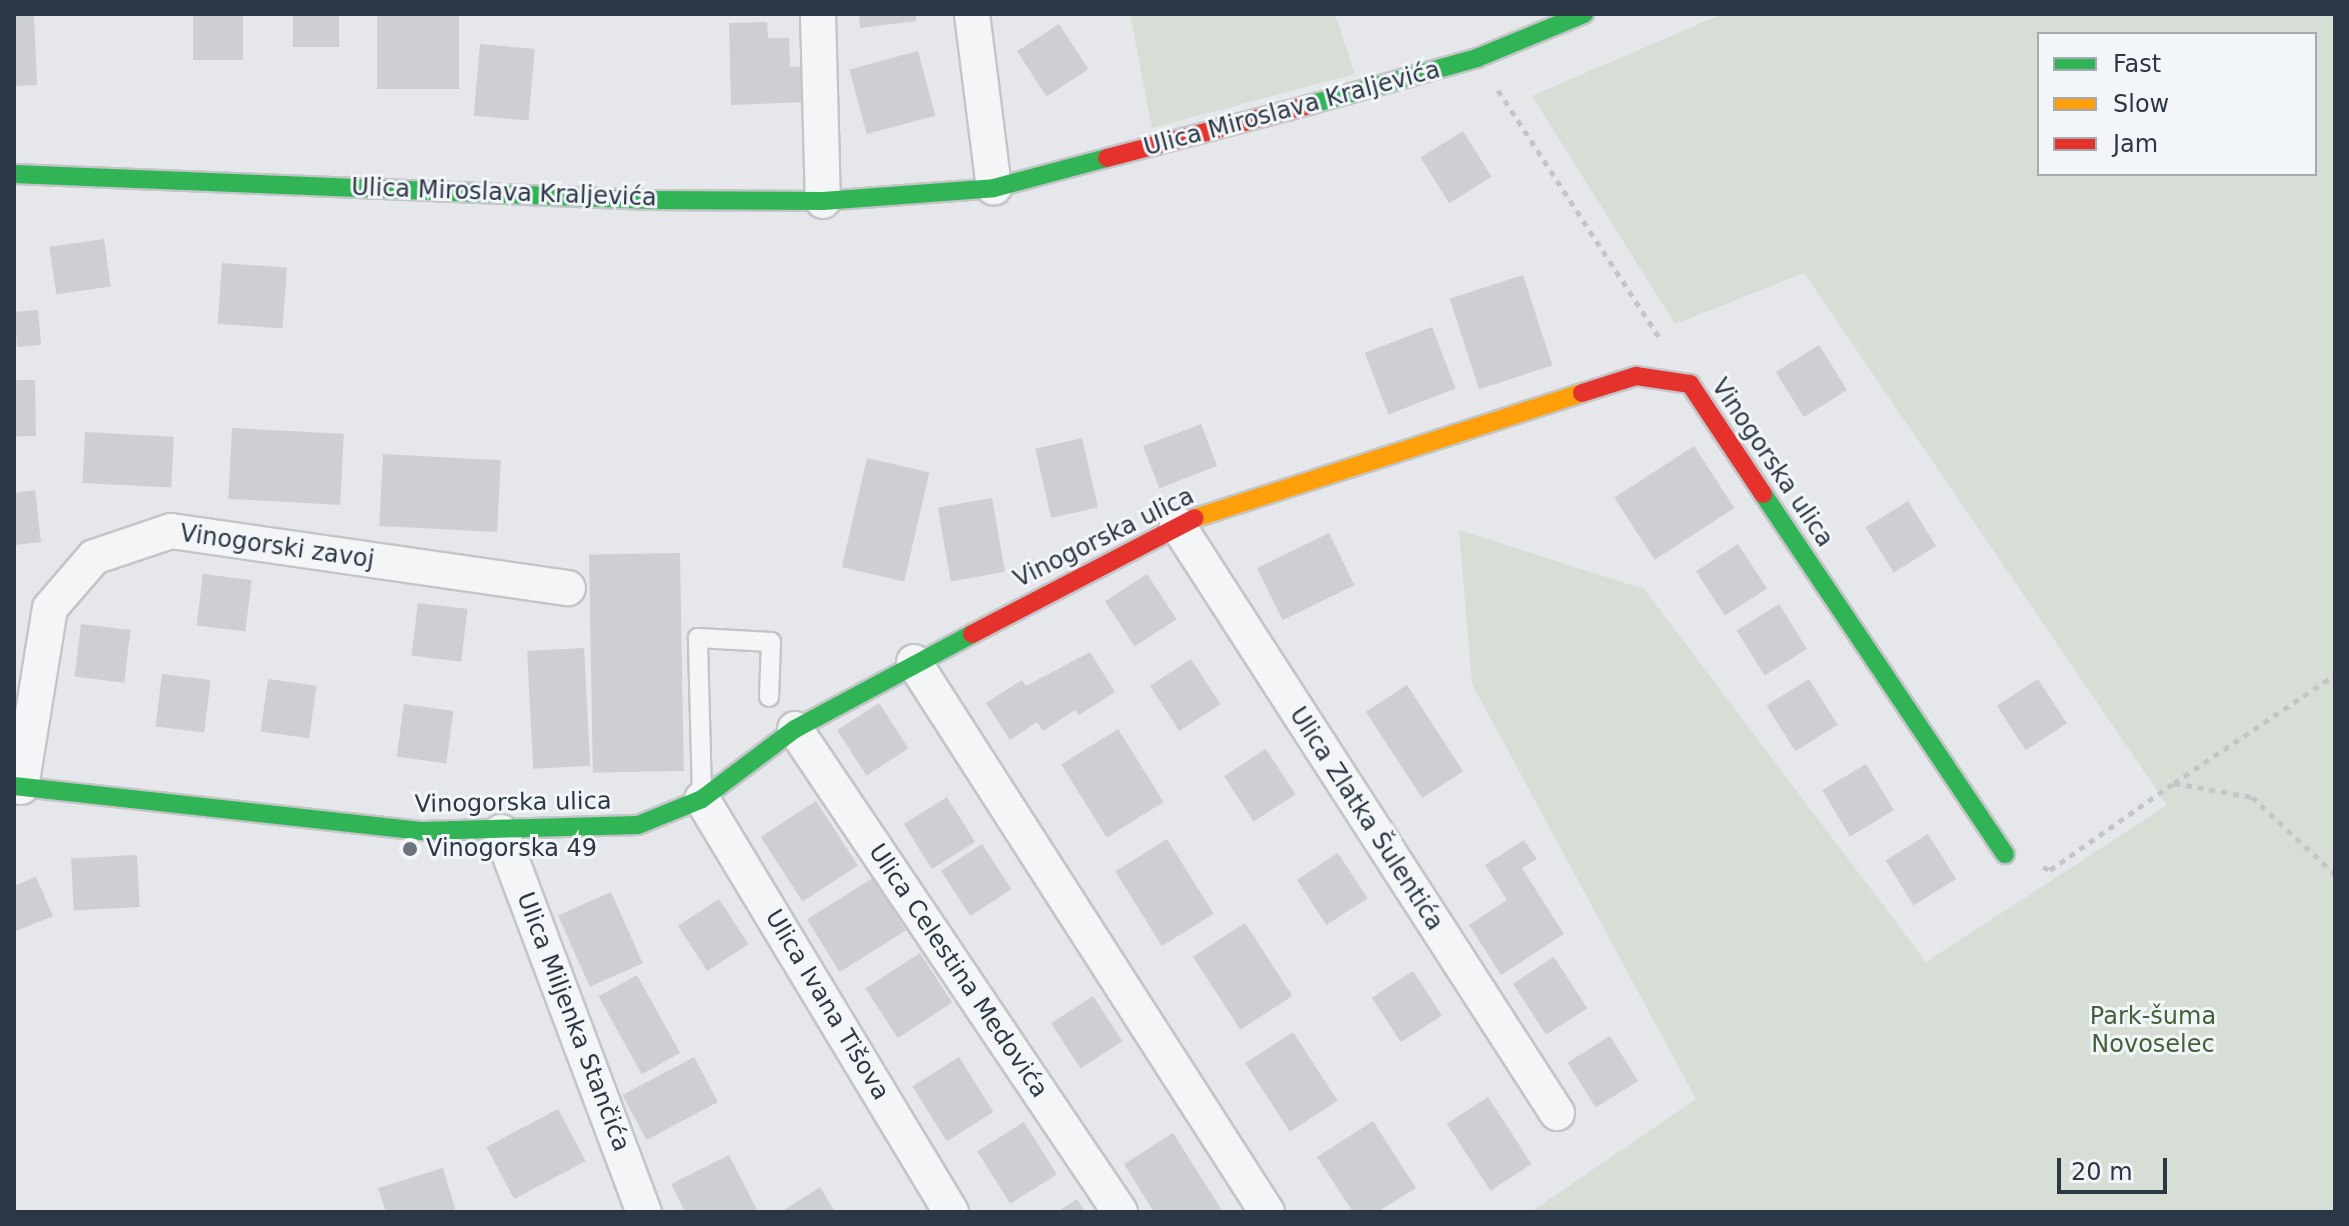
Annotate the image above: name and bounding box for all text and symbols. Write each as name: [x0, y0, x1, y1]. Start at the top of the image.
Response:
legend: [2037, 32, 2317, 176]
text: Fast: [2113, 50, 2161, 78]
street label: Ulica Miroslava Kraljevića: [1141, 56, 1443, 162]
text: Slow: [2113, 90, 2169, 118]
text: Jam: [2113, 130, 2158, 158]
street label: Ulica Miroslava Kraljevića: [351, 173, 657, 213]
street label: Vinogorska ulica: [1705, 373, 1839, 553]
street label: Vinogorska ulica: [1009, 482, 1199, 594]
street label: Vinogorski zavoj: [178, 519, 376, 575]
street label: Ulica Zlatka Šulentića: [1283, 702, 1449, 936]
street label: Vinogorska ulica: [414, 787, 612, 819]
place label: Vinogorska 49: [426, 835, 597, 863]
street label: Ulica Celestina Medovića: [862, 839, 1054, 1103]
marker: Vinogorska 49: [401, 840, 419, 858]
street label: Ulica Miljenka Stančića: [510, 888, 636, 1156]
street label: Ulica Ivana Tišova: [759, 905, 895, 1105]
park label: Park-šuma Novoselec: [2090, 1003, 2216, 1059]
scale bar: [2061, 1142, 2171, 1192]
text: 20 m: [2071, 1158, 2133, 1186]

